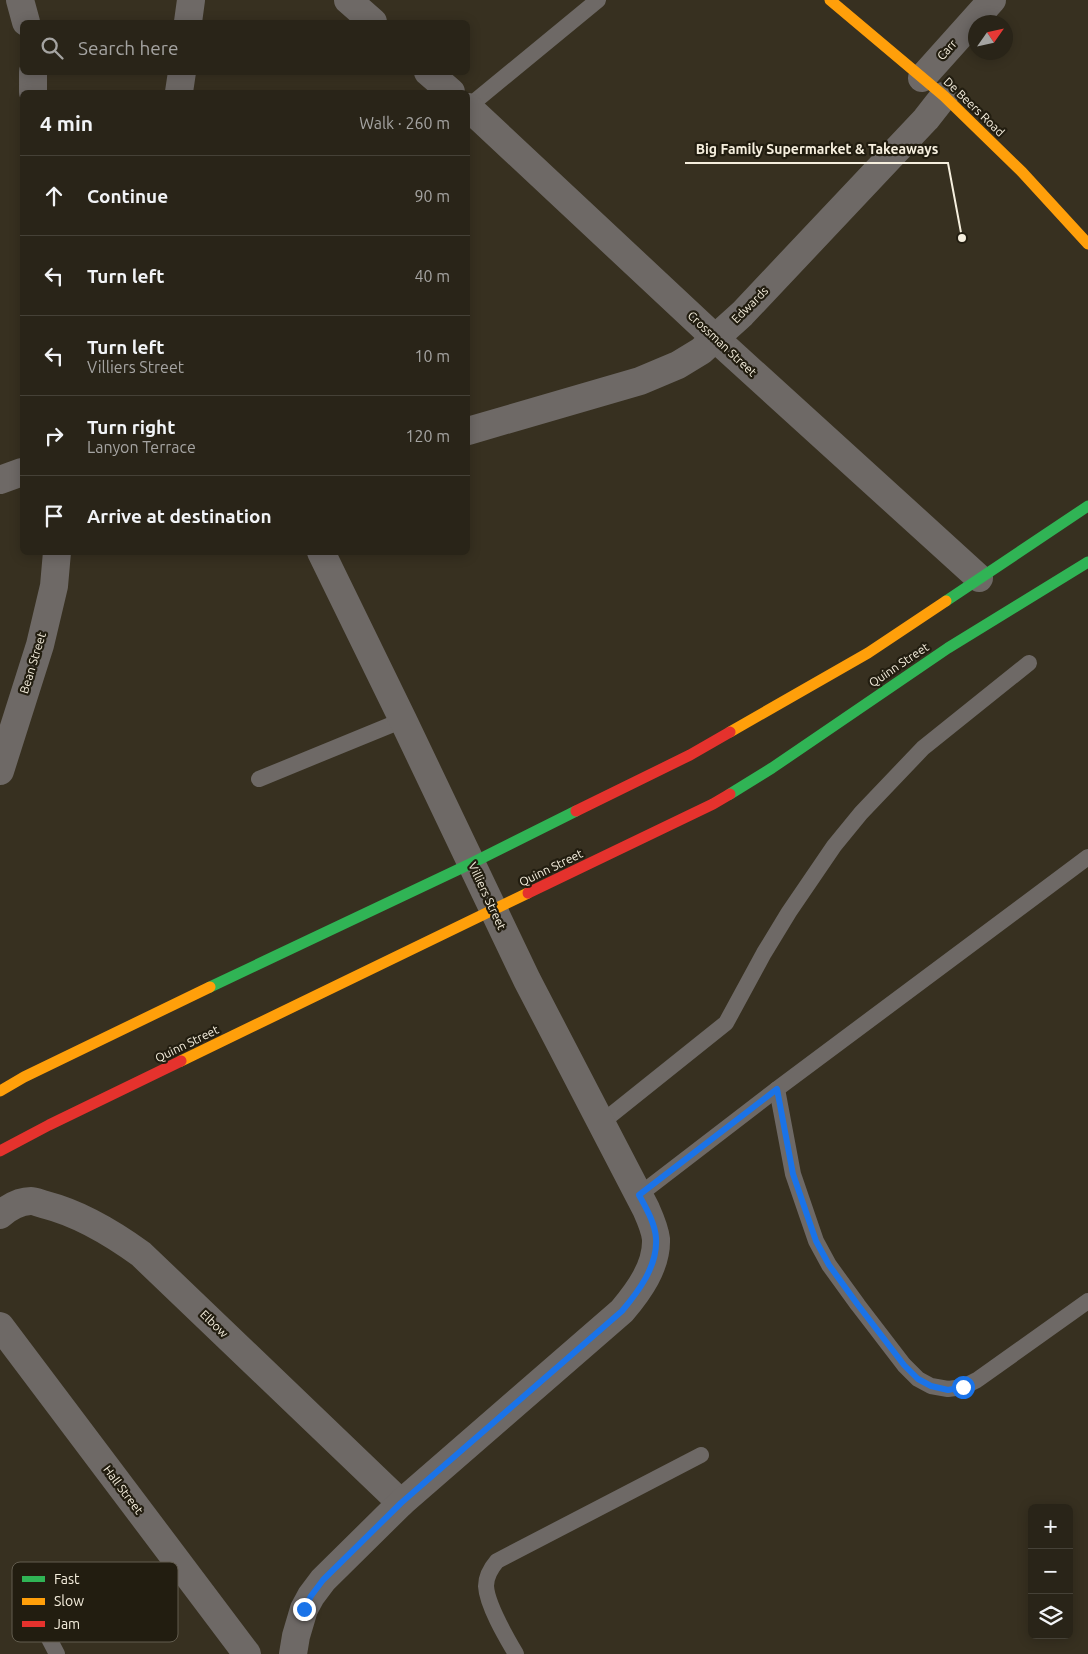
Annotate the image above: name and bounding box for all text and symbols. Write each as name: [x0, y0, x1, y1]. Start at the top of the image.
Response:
north arrow: [968, 15, 1013, 60]
search box: [20, 20, 470, 75]
icon: search: [38, 34, 66, 62]
text: Search here: [78, 37, 178, 59]
street label: Carr: [934, 37, 959, 62]
street label: De Beers Road: [941, 75, 1007, 139]
text: 4 min: [40, 111, 93, 135]
text: Walk · 260 m: [359, 114, 450, 132]
callout: Big Family Supermarket & Takeaways: [685, 134, 948, 163]
text: Big Family Supermarket & Takeaways: [696, 141, 939, 157]
icon: ahead: [40, 182, 68, 210]
text: Continue: [87, 185, 168, 207]
text: 90 m: [414, 187, 450, 205]
icon: left: [40, 262, 68, 290]
text: Turn left: [87, 265, 165, 287]
text: 40 m: [414, 267, 450, 285]
street label: Edwards: [729, 284, 770, 325]
street label: Crossman Street: [685, 309, 760, 379]
text: Turn left: [87, 336, 165, 358]
icon: left: [40, 342, 68, 370]
text: 10 m: [414, 347, 450, 365]
text: Villiers Street: [87, 358, 184, 376]
text: Turn right: [87, 416, 175, 438]
icon: right: [40, 422, 68, 450]
text: 120 m: [405, 427, 450, 445]
text: Lanyon Terrace: [87, 438, 196, 456]
icon: arrive: [40, 502, 68, 530]
text: Arrive at destination: [87, 505, 272, 527]
street label: Bean Street: [17, 630, 48, 695]
street label: Quinn Street: [866, 640, 931, 689]
street label: Quinn Street: [517, 846, 585, 889]
street label: Villiers Street: [466, 860, 509, 932]
street label: Quinn Street: [153, 1022, 221, 1065]
street label: Elbow: [198, 1307, 231, 1340]
route start: [952, 1376, 975, 1399]
street label: Hall Street: [101, 1463, 146, 1517]
map controls: [1028, 1504, 1073, 1639]
button: +: [1028, 1504, 1073, 1549]
button: −: [1028, 1549, 1073, 1594]
legend: [12, 1562, 178, 1642]
text: Fast: [54, 1571, 80, 1587]
text: Slow: [54, 1593, 84, 1609]
button: layers: [1028, 1594, 1073, 1639]
route end: [293, 1598, 316, 1621]
text: Jam: [54, 1616, 80, 1632]

